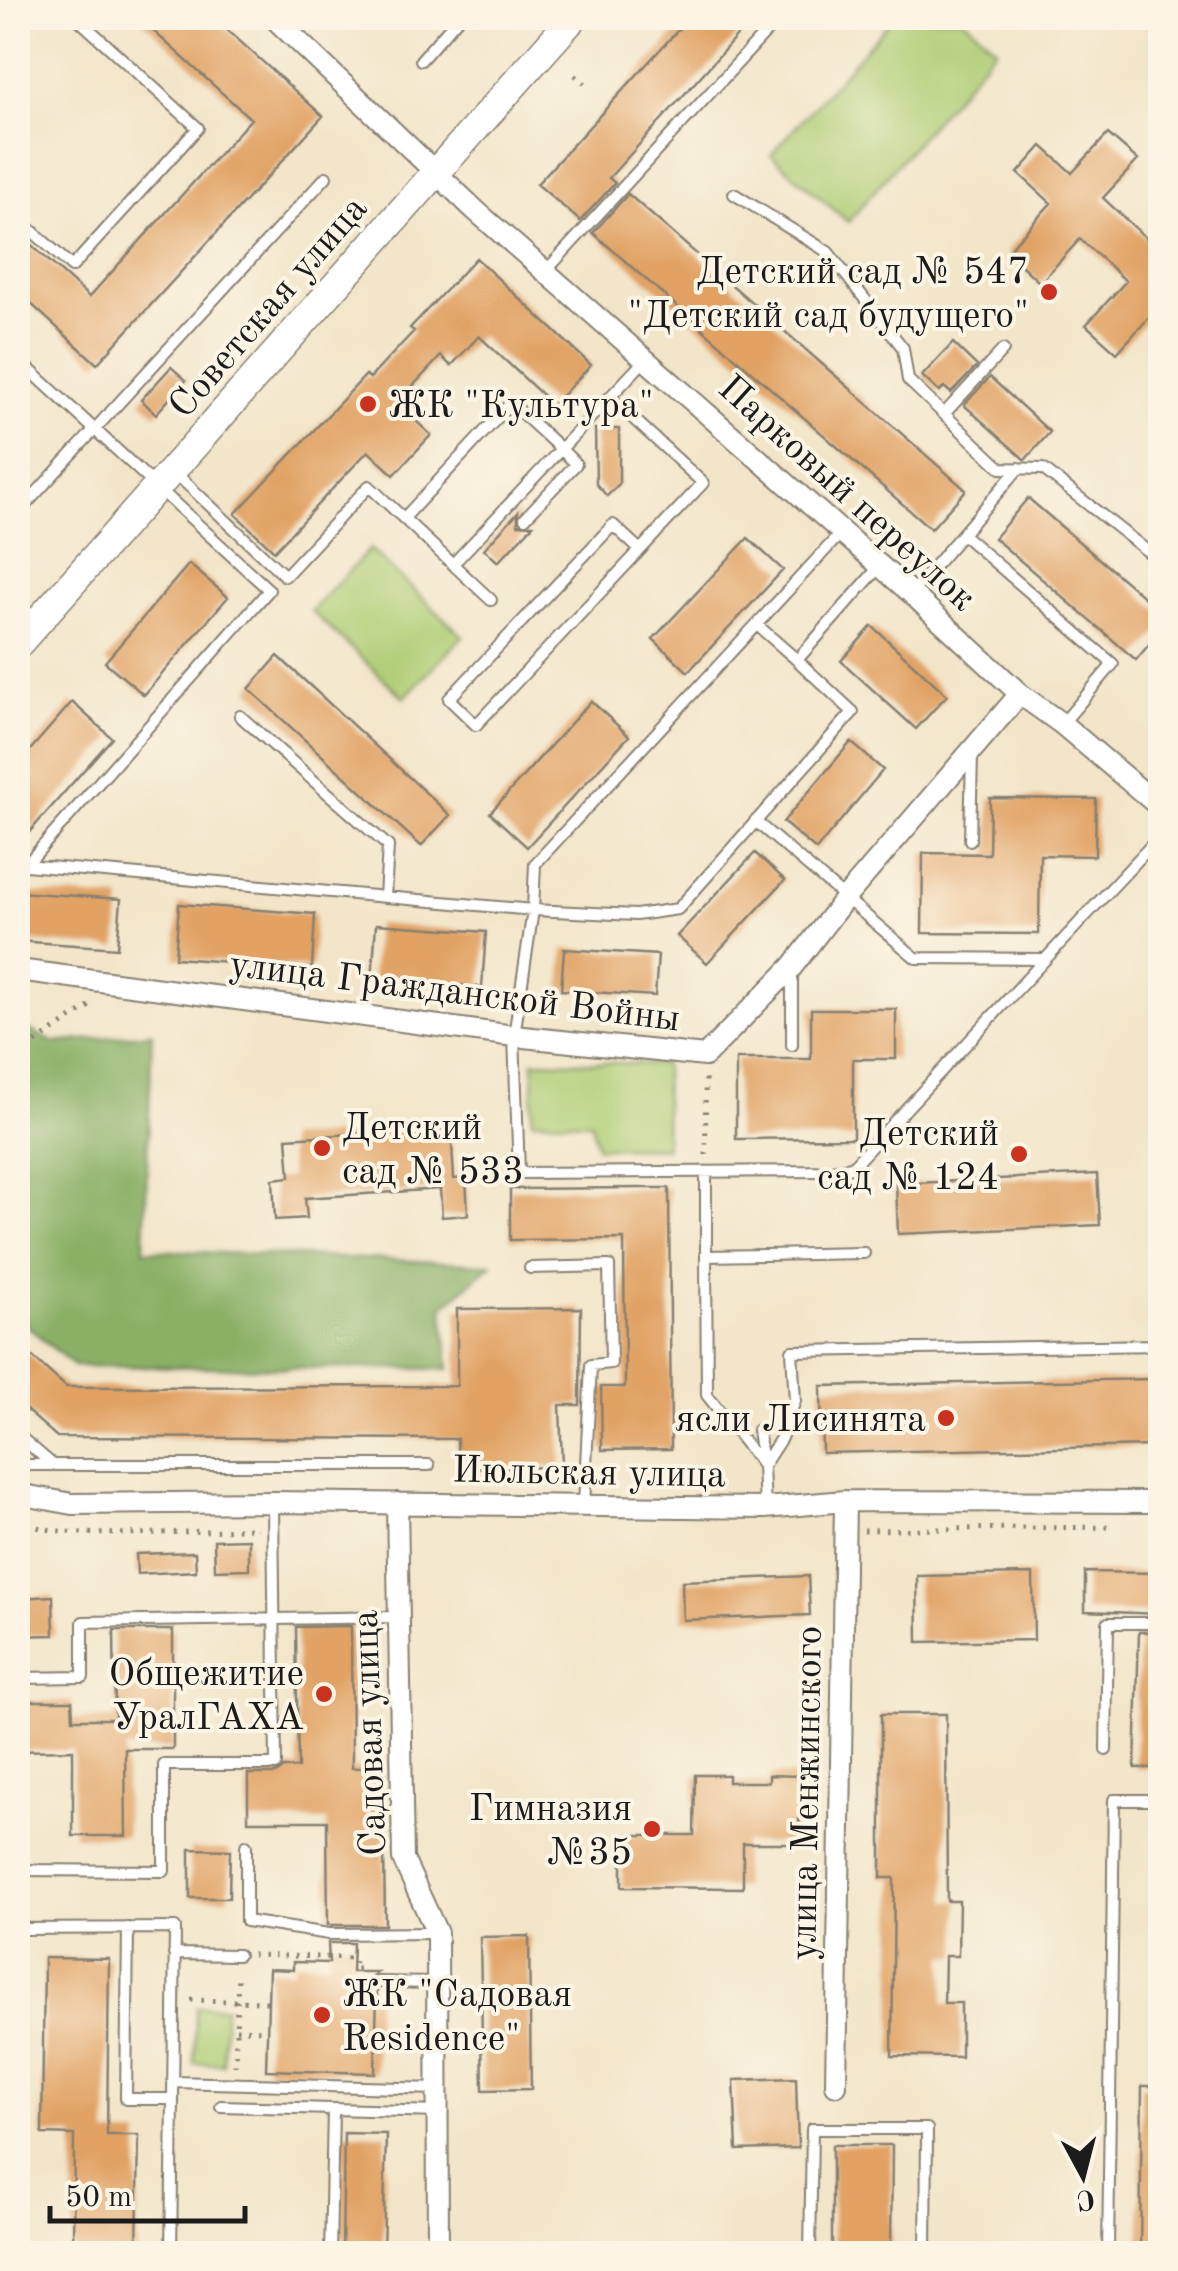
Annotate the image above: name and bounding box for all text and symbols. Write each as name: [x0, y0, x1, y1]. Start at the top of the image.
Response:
street label: Советская улица: [163, 190, 376, 426]
place label: Детский сад № 547 "Детский сад будущего": [628, 254, 1029, 336]
marker: Детский сад № 547 "Детский сад будущего": [1038, 281, 1060, 303]
street label: Парковый переулок: [710, 369, 982, 619]
place label: ЖК "Культура": [388, 388, 654, 426]
marker: ЖК "Культура": [357, 393, 379, 415]
street label: улица Гражданской Войны: [227, 946, 682, 1039]
place label: Детский сад № 533: [342, 1110, 524, 1192]
place label: Детский сад № 124: [817, 1116, 999, 1198]
marker: Детский сад № 533: [311, 1137, 333, 1159]
marker: Детский сад № 124: [1008, 1143, 1030, 1165]
place label: ясли Лисинята: [675, 1402, 926, 1440]
marker: ясли Лисинята: [935, 1407, 957, 1429]
street label: Июльская улица: [452, 1453, 726, 1495]
street label: Садовая улица: [348, 1609, 394, 1857]
street label: улица Менжинского: [786, 1626, 830, 1961]
place label: Общежитие УралГАХА: [109, 1656, 304, 1738]
marker: Общежитие УралГАХА: [313, 1683, 335, 1705]
place label: Гимназия №35: [469, 1791, 632, 1873]
marker: Гимназия №35: [641, 1818, 663, 1840]
place label: ЖК "Садовая Residence": [342, 1977, 572, 2059]
marker: ЖК "Садовая Residence": [311, 2004, 333, 2026]
north arrow: [1033, 2126, 1133, 2226]
scale bar: [50, 2161, 245, 2223]
text: 50 m: [65, 2183, 132, 2213]
text: С: [1075, 2183, 1097, 2214]

